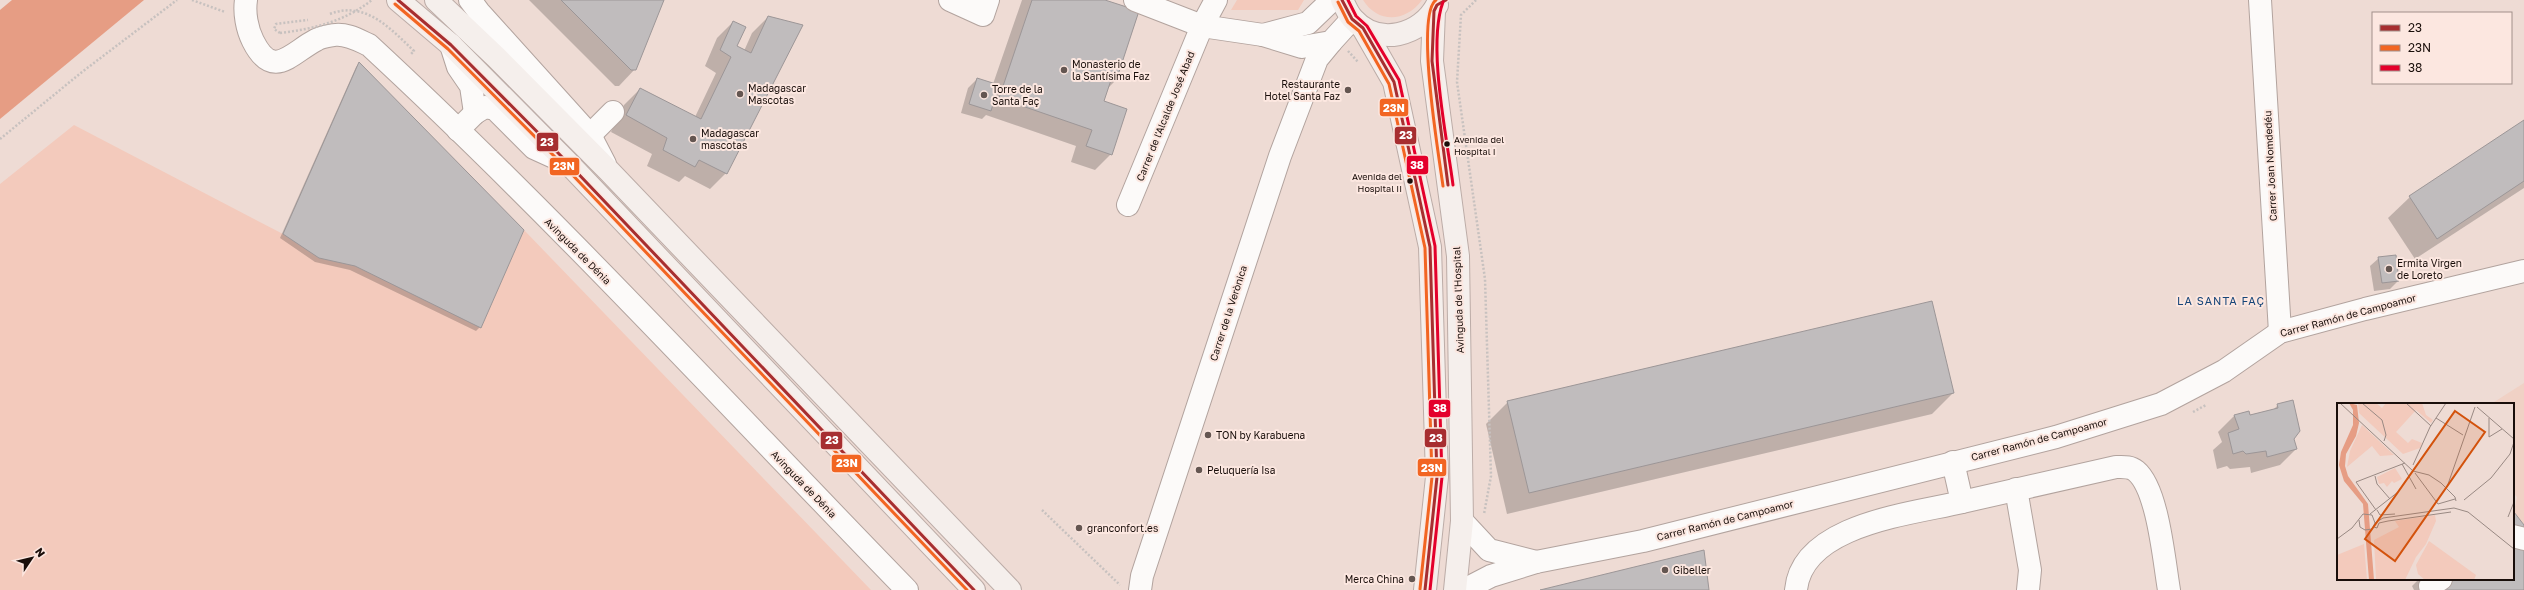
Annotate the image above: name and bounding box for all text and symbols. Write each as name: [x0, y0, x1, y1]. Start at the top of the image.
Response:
legend: [2372, 12, 2512, 84]
text: 23: [2408, 20, 2422, 35]
text: 23N: [2408, 40, 2431, 55]
street label: Carrer de l'Alcalde José Abad: [1133, 49, 1197, 183]
place label: Monasterio de la Santísima Faz: [1072, 58, 1150, 82]
text: 38: [2408, 60, 2422, 75]
marker: Monasterio de la Santísima Faz: [1059, 65, 1069, 75]
place label: Restaurante Hotel Santa Faz: [1264, 78, 1340, 102]
place label: Madagascar Mascotas: [748, 82, 806, 106]
place label: Torre de la Santa Faç: [992, 83, 1043, 107]
marker: Restaurante Hotel Santa Faz: [1343, 85, 1353, 95]
marker: Madagascar Mascotas: [735, 89, 745, 99]
marker: Torre de la Santa Faç: [979, 90, 989, 100]
line badge: 23N: [1379, 98, 1409, 117]
text: 23N: [1383, 101, 1405, 114]
street label: Carrer Joan Nomdedéu: [2261, 110, 2279, 222]
line badge: 23: [1394, 126, 1417, 145]
place label: Madagascar mascotas: [701, 127, 759, 151]
text: 23: [1399, 128, 1413, 141]
line badge: 23: [536, 132, 559, 152]
marker: Madagascar mascotas: [688, 134, 698, 144]
place label: Avenida del Hospital I: [1454, 134, 1504, 157]
text: 23: [540, 135, 554, 148]
marker: Avenida del Hospital I: [1442, 139, 1452, 149]
line badge: 38: [1406, 155, 1429, 175]
line badge: 23N: [549, 157, 580, 176]
text: 38: [1410, 158, 1424, 171]
text: 23N: [553, 159, 575, 172]
place label: Avenida del Hospital II: [1352, 171, 1402, 194]
marker: Avenida del Hospital II: [1405, 176, 1415, 186]
street label: Avinguda de Dénia: [542, 215, 614, 287]
street label: Avinguda de l'Hospital: [1450, 246, 1466, 354]
place label: Ermita Virgen de Loreto: [2397, 257, 2462, 281]
street label: Carrer de la Verònica: [1207, 264, 1249, 362]
marker: Ermita Virgen de Loreto: [2384, 264, 2394, 274]
street label: Carrer Ramón de Campoamor: [2279, 291, 2418, 339]
district label: LA SANTA FAÇ: [2177, 294, 2265, 307]
line badge: 38: [1428, 399, 1451, 418]
text: 38: [1433, 401, 1447, 414]
inset map: [2337, 403, 2514, 580]
street label: Carrer Ramón de Campoamor: [1970, 415, 2109, 463]
line badge: 23: [1424, 428, 1447, 448]
place label: TON by Karabuena: [1216, 429, 1305, 441]
marker: TON by Karabuena: [1203, 430, 1213, 440]
line badge: 23: [820, 431, 843, 450]
text: 23: [1429, 431, 1443, 444]
text: 23: [825, 433, 839, 446]
street label: Avinguda de Dénia: [769, 448, 839, 520]
line badge: 23N: [831, 454, 862, 473]
text: 23N: [836, 456, 858, 469]
line badge: 23N: [1417, 458, 1447, 477]
text: 23N: [1421, 461, 1443, 474]
place label: Peluquería Isa: [1207, 464, 1275, 476]
marker: Peluquería Isa: [1194, 465, 1204, 475]
street label: Carrer Ramón de Campoamor: [1655, 497, 1795, 543]
place label: granconfort.es: [1087, 522, 1158, 534]
marker: granconfort.es: [1074, 523, 1084, 533]
north arrow: [12, 538, 52, 578]
text: N: [33, 545, 48, 559]
place label: Gibeller: [1673, 564, 1711, 576]
marker: Gibeller: [1660, 565, 1670, 575]
place label: Merca China: [1345, 573, 1404, 585]
marker: Merca China: [1407, 574, 1417, 584]

